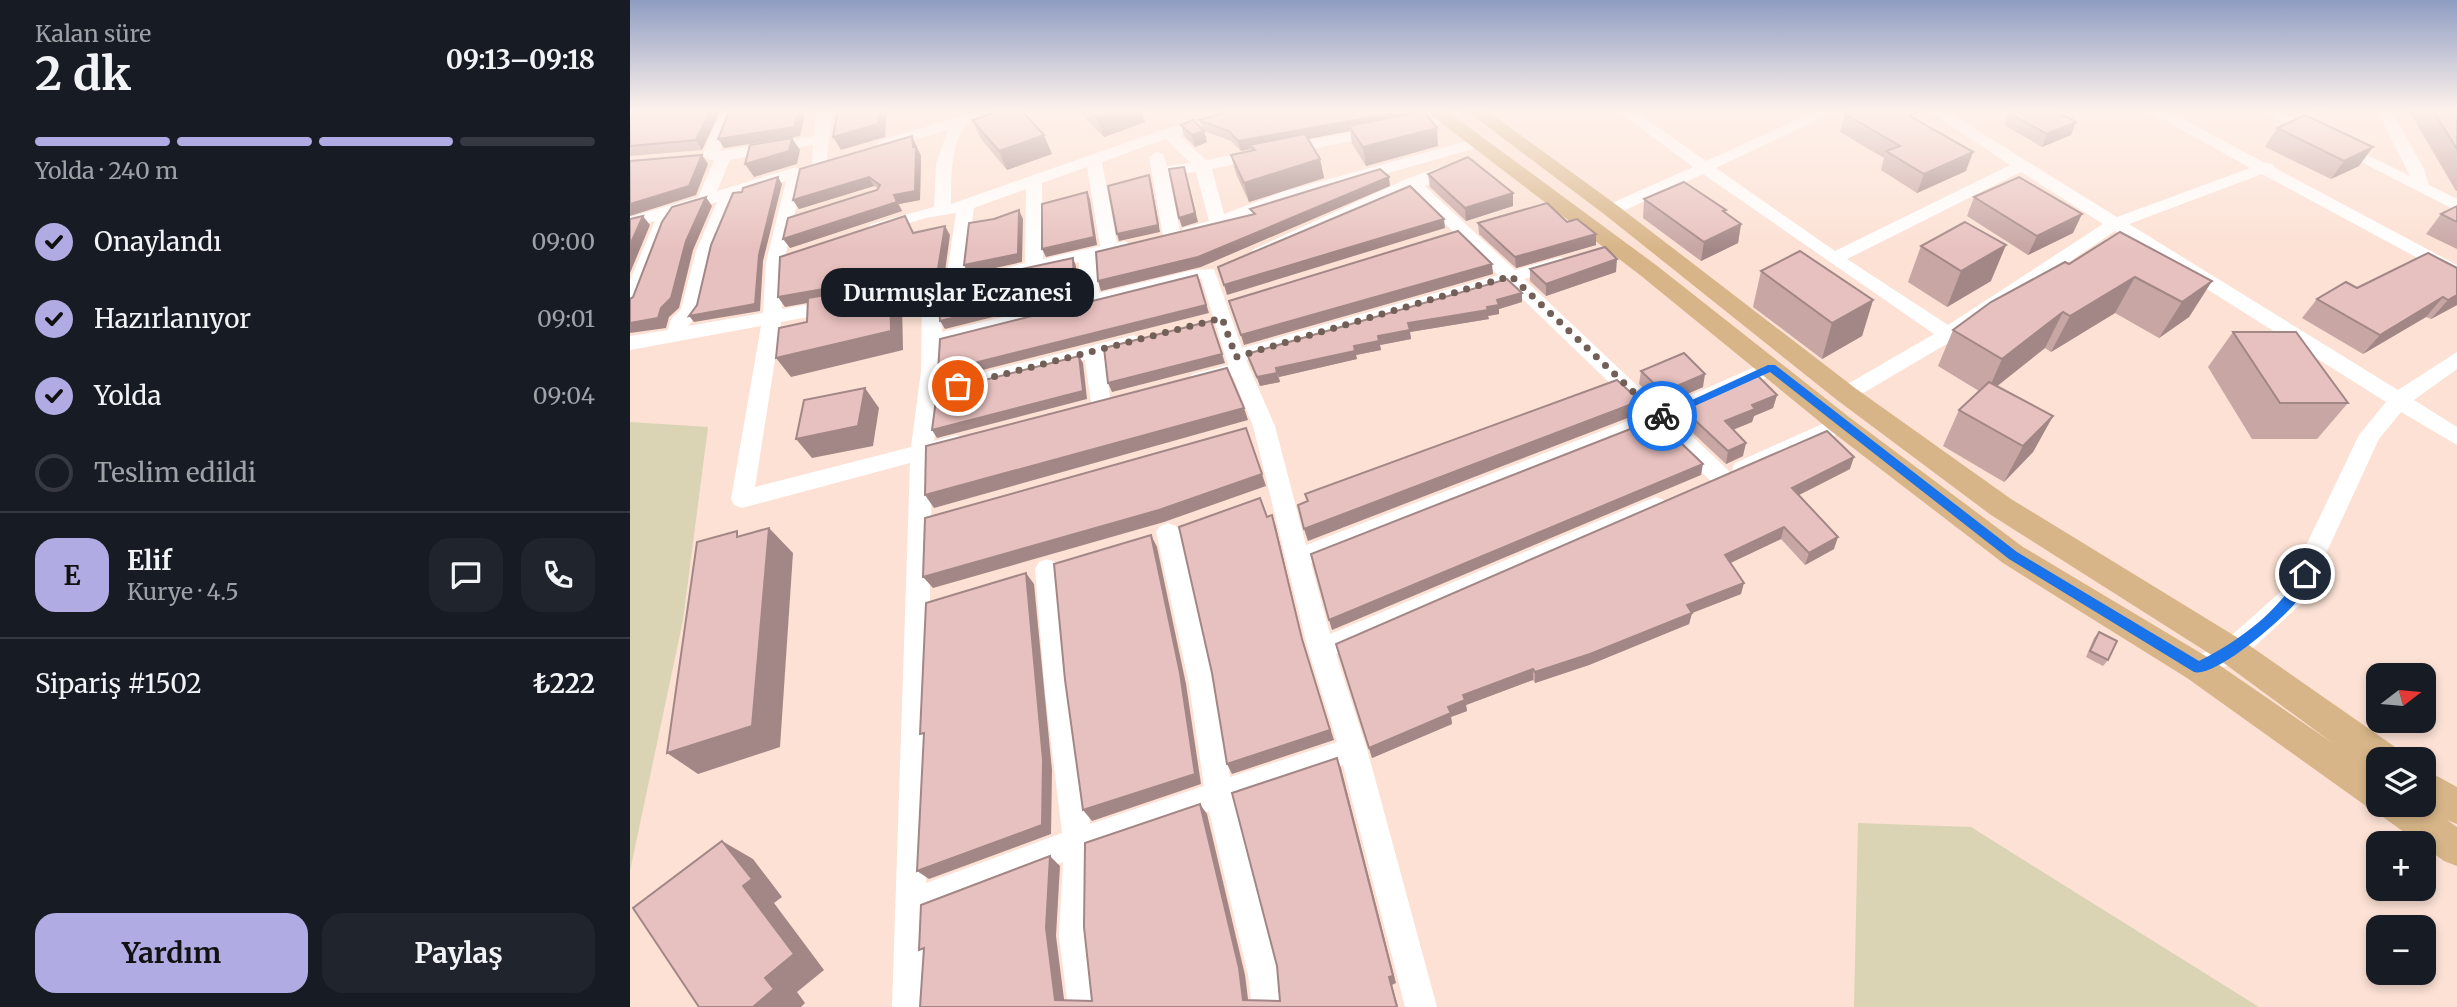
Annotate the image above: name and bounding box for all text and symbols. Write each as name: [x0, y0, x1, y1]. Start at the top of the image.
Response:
text: Kalan süre: [35, 19, 151, 48]
text: 09:13–09:18: [446, 43, 595, 76]
text: 2 dk: [35, 45, 131, 103]
text: Yolda · 240 m: [35, 156, 178, 185]
icon: check: [35, 223, 73, 261]
text: Onaylandı: [94, 225, 222, 258]
text: 09:00: [532, 227, 595, 256]
callout: Durmuşlar Eczanesi: [821, 267, 1094, 316]
text: Durmuşlar Eczanesi: [843, 278, 1072, 307]
icon: check: [35, 300, 73, 338]
text: Hazırlanıyor: [94, 302, 251, 335]
text: 09:01: [537, 304, 595, 333]
pin: [928, 356, 988, 416]
icon: bag: [939, 367, 977, 405]
icon: check: [35, 377, 73, 415]
text: Yolda: [94, 379, 161, 412]
text: 09:04: [533, 381, 595, 410]
courier: [1627, 381, 1697, 451]
icon: bike: [1643, 397, 1681, 435]
text: Teslim edildi: [94, 456, 256, 489]
button: chat: [429, 538, 503, 612]
button: phone: [521, 538, 595, 612]
text: Elif: [127, 544, 172, 577]
pin: [2275, 544, 2335, 604]
icon: home: [2286, 555, 2324, 593]
text: E: [64, 559, 80, 592]
text: Kurye · 4.5: [127, 577, 239, 606]
north arrow: [2366, 663, 2436, 733]
map controls: [2366, 663, 2436, 985]
text: Sipariş #1502: [35, 667, 202, 700]
text: ₺222: [533, 667, 595, 700]
button: layers: [2366, 747, 2436, 817]
button: +: [2366, 831, 2436, 901]
button: Yardım: [35, 913, 308, 993]
button: Paylaş: [322, 913, 595, 993]
button: −: [2366, 915, 2436, 985]

